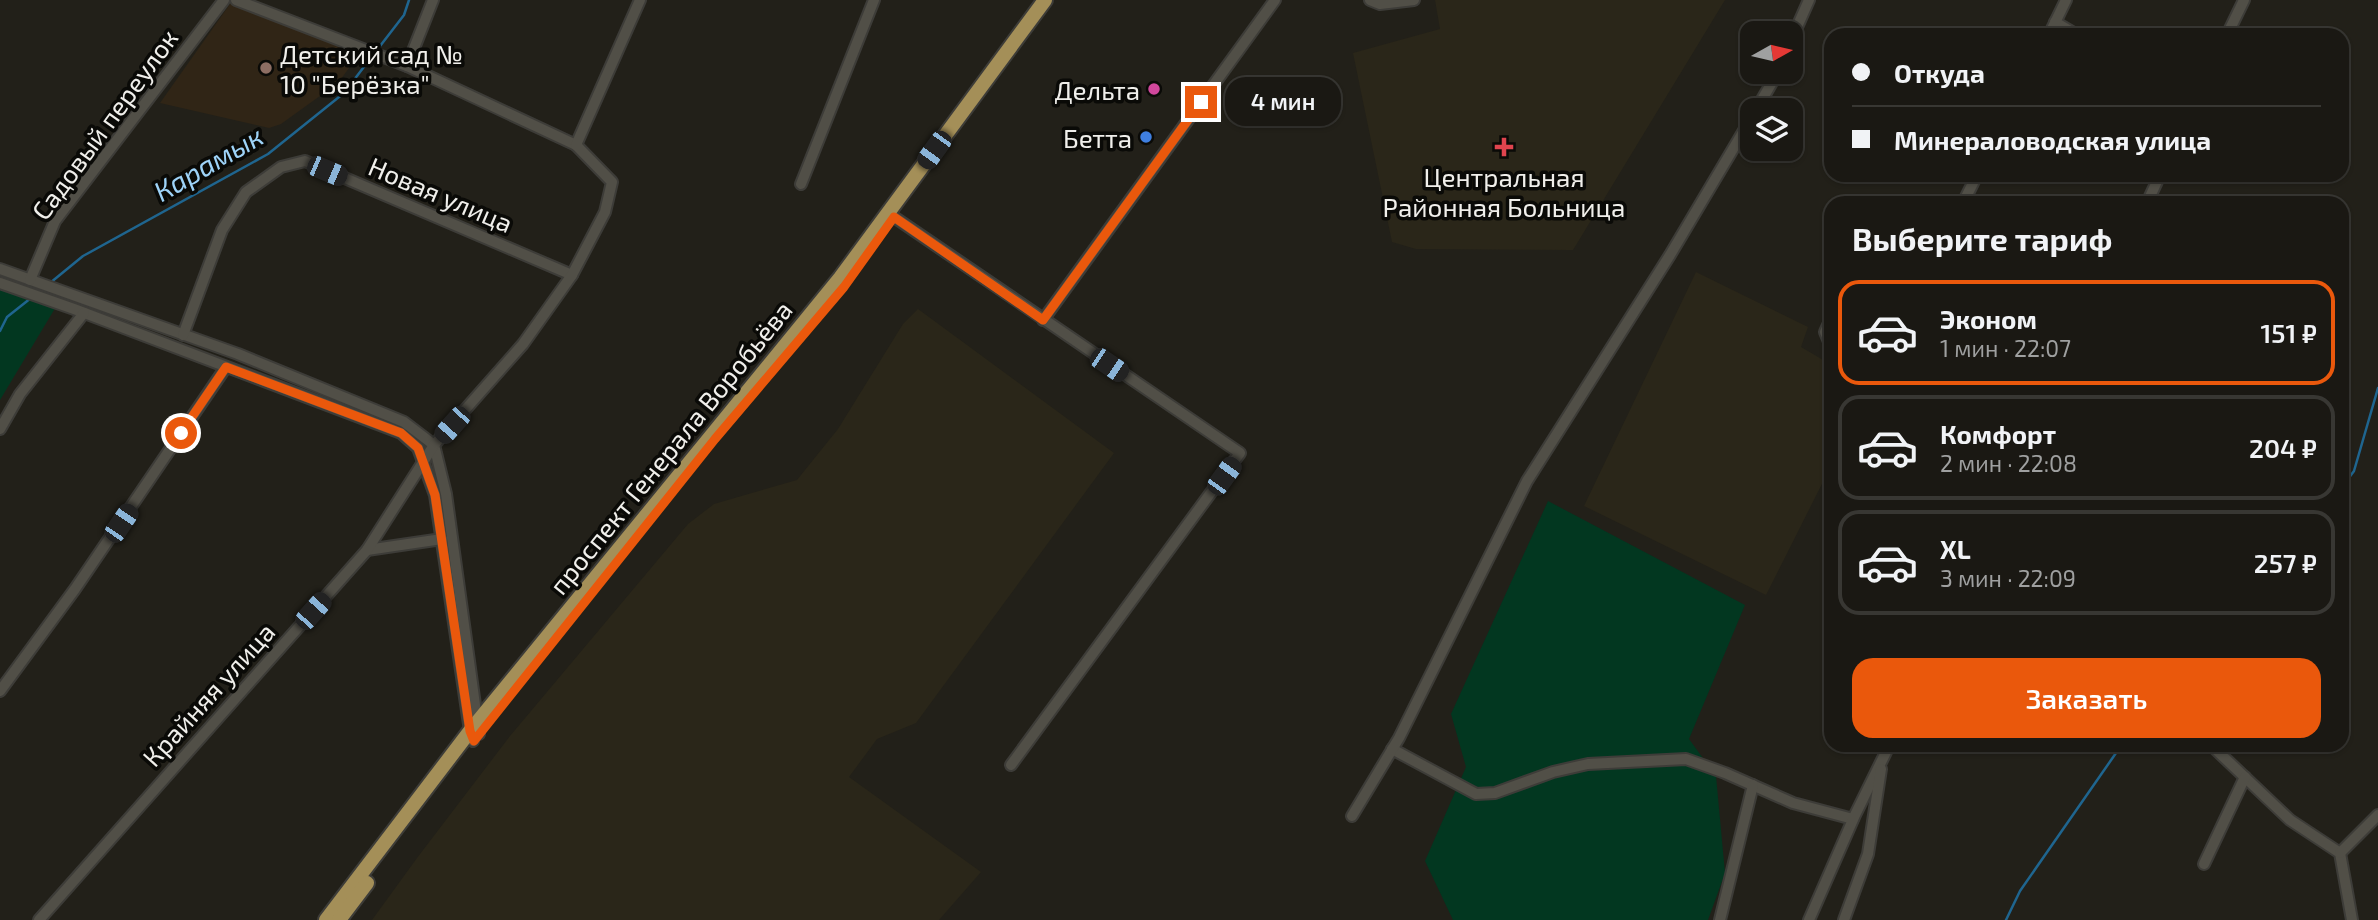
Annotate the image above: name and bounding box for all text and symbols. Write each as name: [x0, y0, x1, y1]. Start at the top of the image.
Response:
north arrow: [1740, 21, 1802, 84]
map controls: [1740, 21, 1803, 161]
street label: Садовый переулок: [24, 23, 184, 226]
place label: Детский сад № 10 "Берёзка": [280, 38, 463, 99]
text: Откуда: [1894, 57, 1985, 88]
marker: Детский сад № 10 "Берёзка": [258, 60, 274, 76]
place label: Дельта: [1054, 74, 1140, 105]
callout: 4 мин: [1226, 78, 1341, 126]
marker: Дельта: [1146, 81, 1162, 97]
route end: [1185, 86, 1217, 118]
text: 4 мин: [1251, 87, 1315, 115]
button: layers: [1740, 98, 1803, 161]
water label: Карамык: [147, 118, 269, 208]
place label: Бетта: [1063, 122, 1132, 153]
text: Минераловодская улица: [1894, 124, 2211, 155]
car: [914, 127, 955, 173]
marker: Бетта: [1138, 129, 1154, 145]
marker: Центральная Районная Больница: [1494, 137, 1514, 157]
street label: Новая улица: [364, 150, 518, 239]
car: [304, 153, 351, 189]
place label: Центральная Районная Больница: [1383, 161, 1625, 222]
text: Выберите тариф: [1852, 219, 2112, 257]
street label: проспект Генерала Воробьёва: [542, 294, 798, 600]
icon: car: [1856, 301, 1919, 364]
text: Эконом: [1940, 303, 2037, 334]
text: 151 ₽: [2260, 317, 2317, 348]
text: 1 мин · 22:07: [1940, 334, 2071, 362]
car: [1086, 345, 1133, 385]
car: [431, 402, 474, 448]
icon: car: [1856, 416, 1919, 479]
route start: [165, 417, 197, 449]
text: Комфорт: [1940, 418, 2056, 449]
text: 204 ₽: [2249, 432, 2317, 463]
text: 2 мин · 22:08: [1940, 449, 2077, 477]
car: [1204, 453, 1245, 499]
car: [101, 500, 142, 546]
icon: car: [1856, 531, 1919, 594]
text: XL: [1940, 533, 1971, 564]
text: 257 ₽: [2254, 547, 2317, 578]
text: 3 мин · 22:09: [1940, 564, 2076, 592]
car: [292, 588, 335, 634]
street label: Крайняя улица: [136, 616, 281, 773]
button: Заказать: [1852, 658, 2321, 738]

